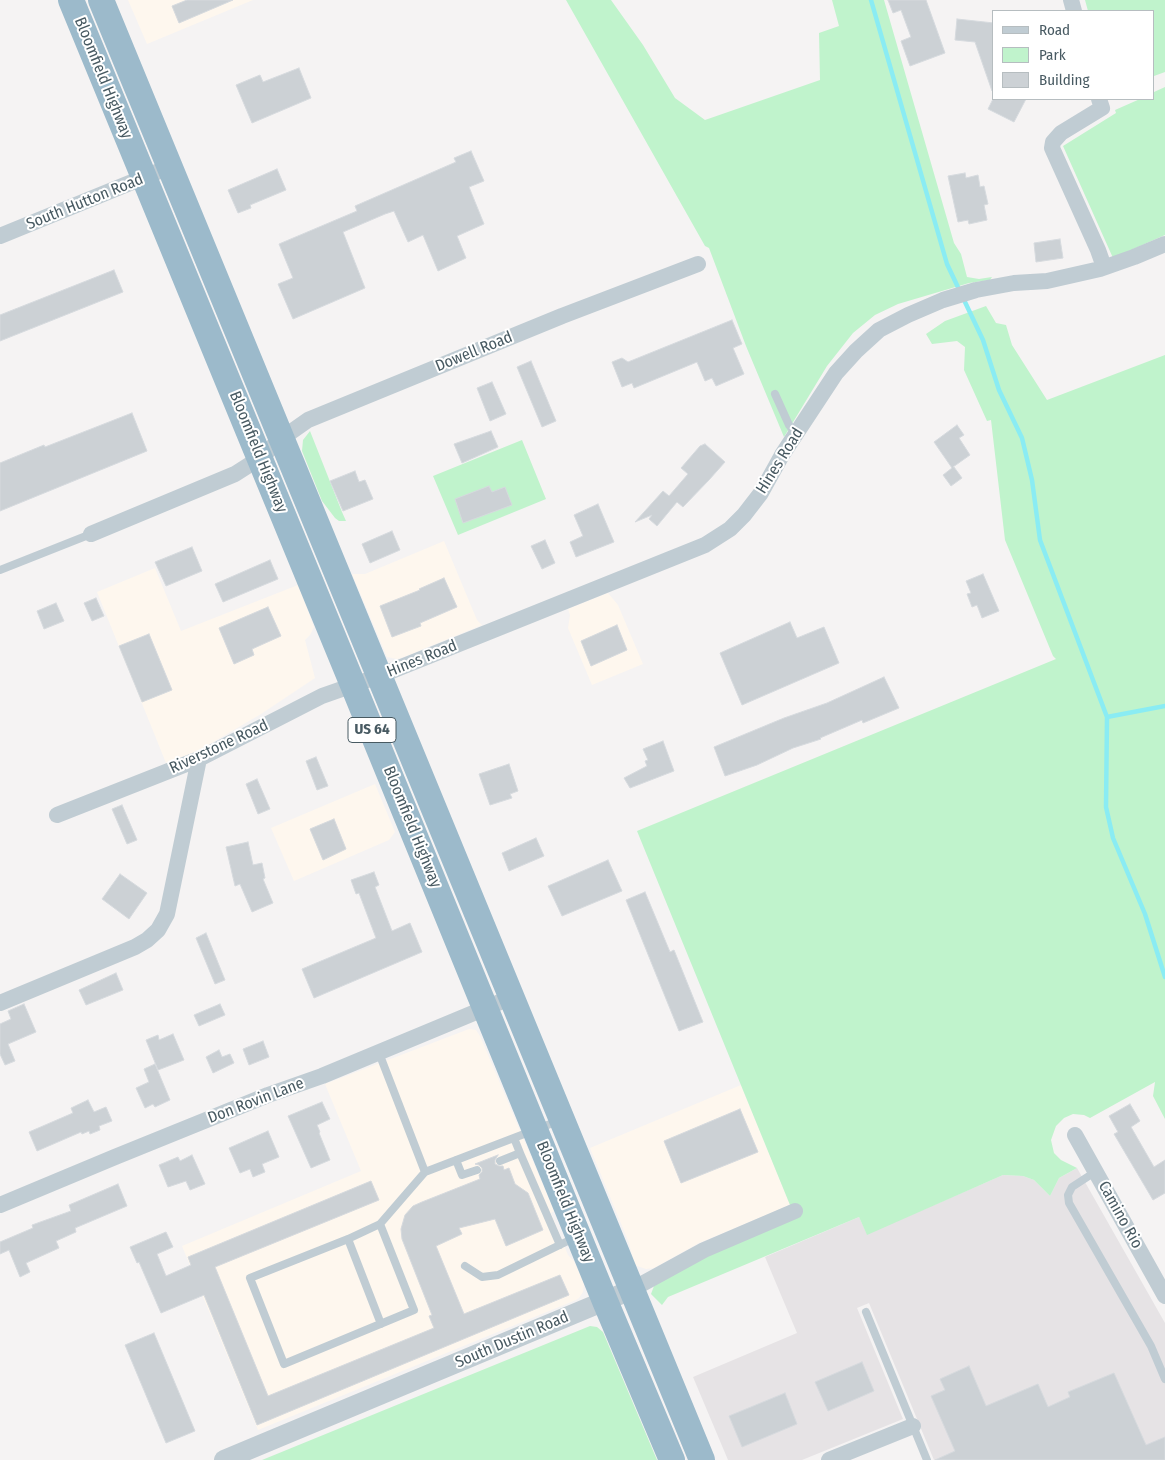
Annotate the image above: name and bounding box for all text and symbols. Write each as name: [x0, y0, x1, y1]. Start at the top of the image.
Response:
legend: [992, 10, 1155, 100]
street label: Bloomfield Highway: [70, 14, 136, 142]
text: Road: [1039, 21, 1070, 39]
text: Park: [1039, 46, 1066, 64]
text: Building: [1039, 71, 1090, 89]
street label: South Hutton Road: [24, 170, 146, 234]
street label: Dowell Road: [433, 328, 515, 376]
street label: Bloomfield Highway: [225, 388, 291, 516]
street label: Hines Road: [752, 425, 808, 497]
street label: Hines Road: [384, 636, 460, 682]
street label: Riverstone Road: [167, 716, 271, 778]
road number: US 64: [348, 718, 396, 742]
street label: Bloomfield Highway: [379, 763, 445, 891]
street label: Don Rovin Lane: [205, 1074, 307, 1128]
street label: Bloomfield Highway: [532, 1138, 598, 1266]
street label: Camino Rio: [1094, 1178, 1146, 1252]
street label: South Dustin Road: [452, 1307, 572, 1373]

